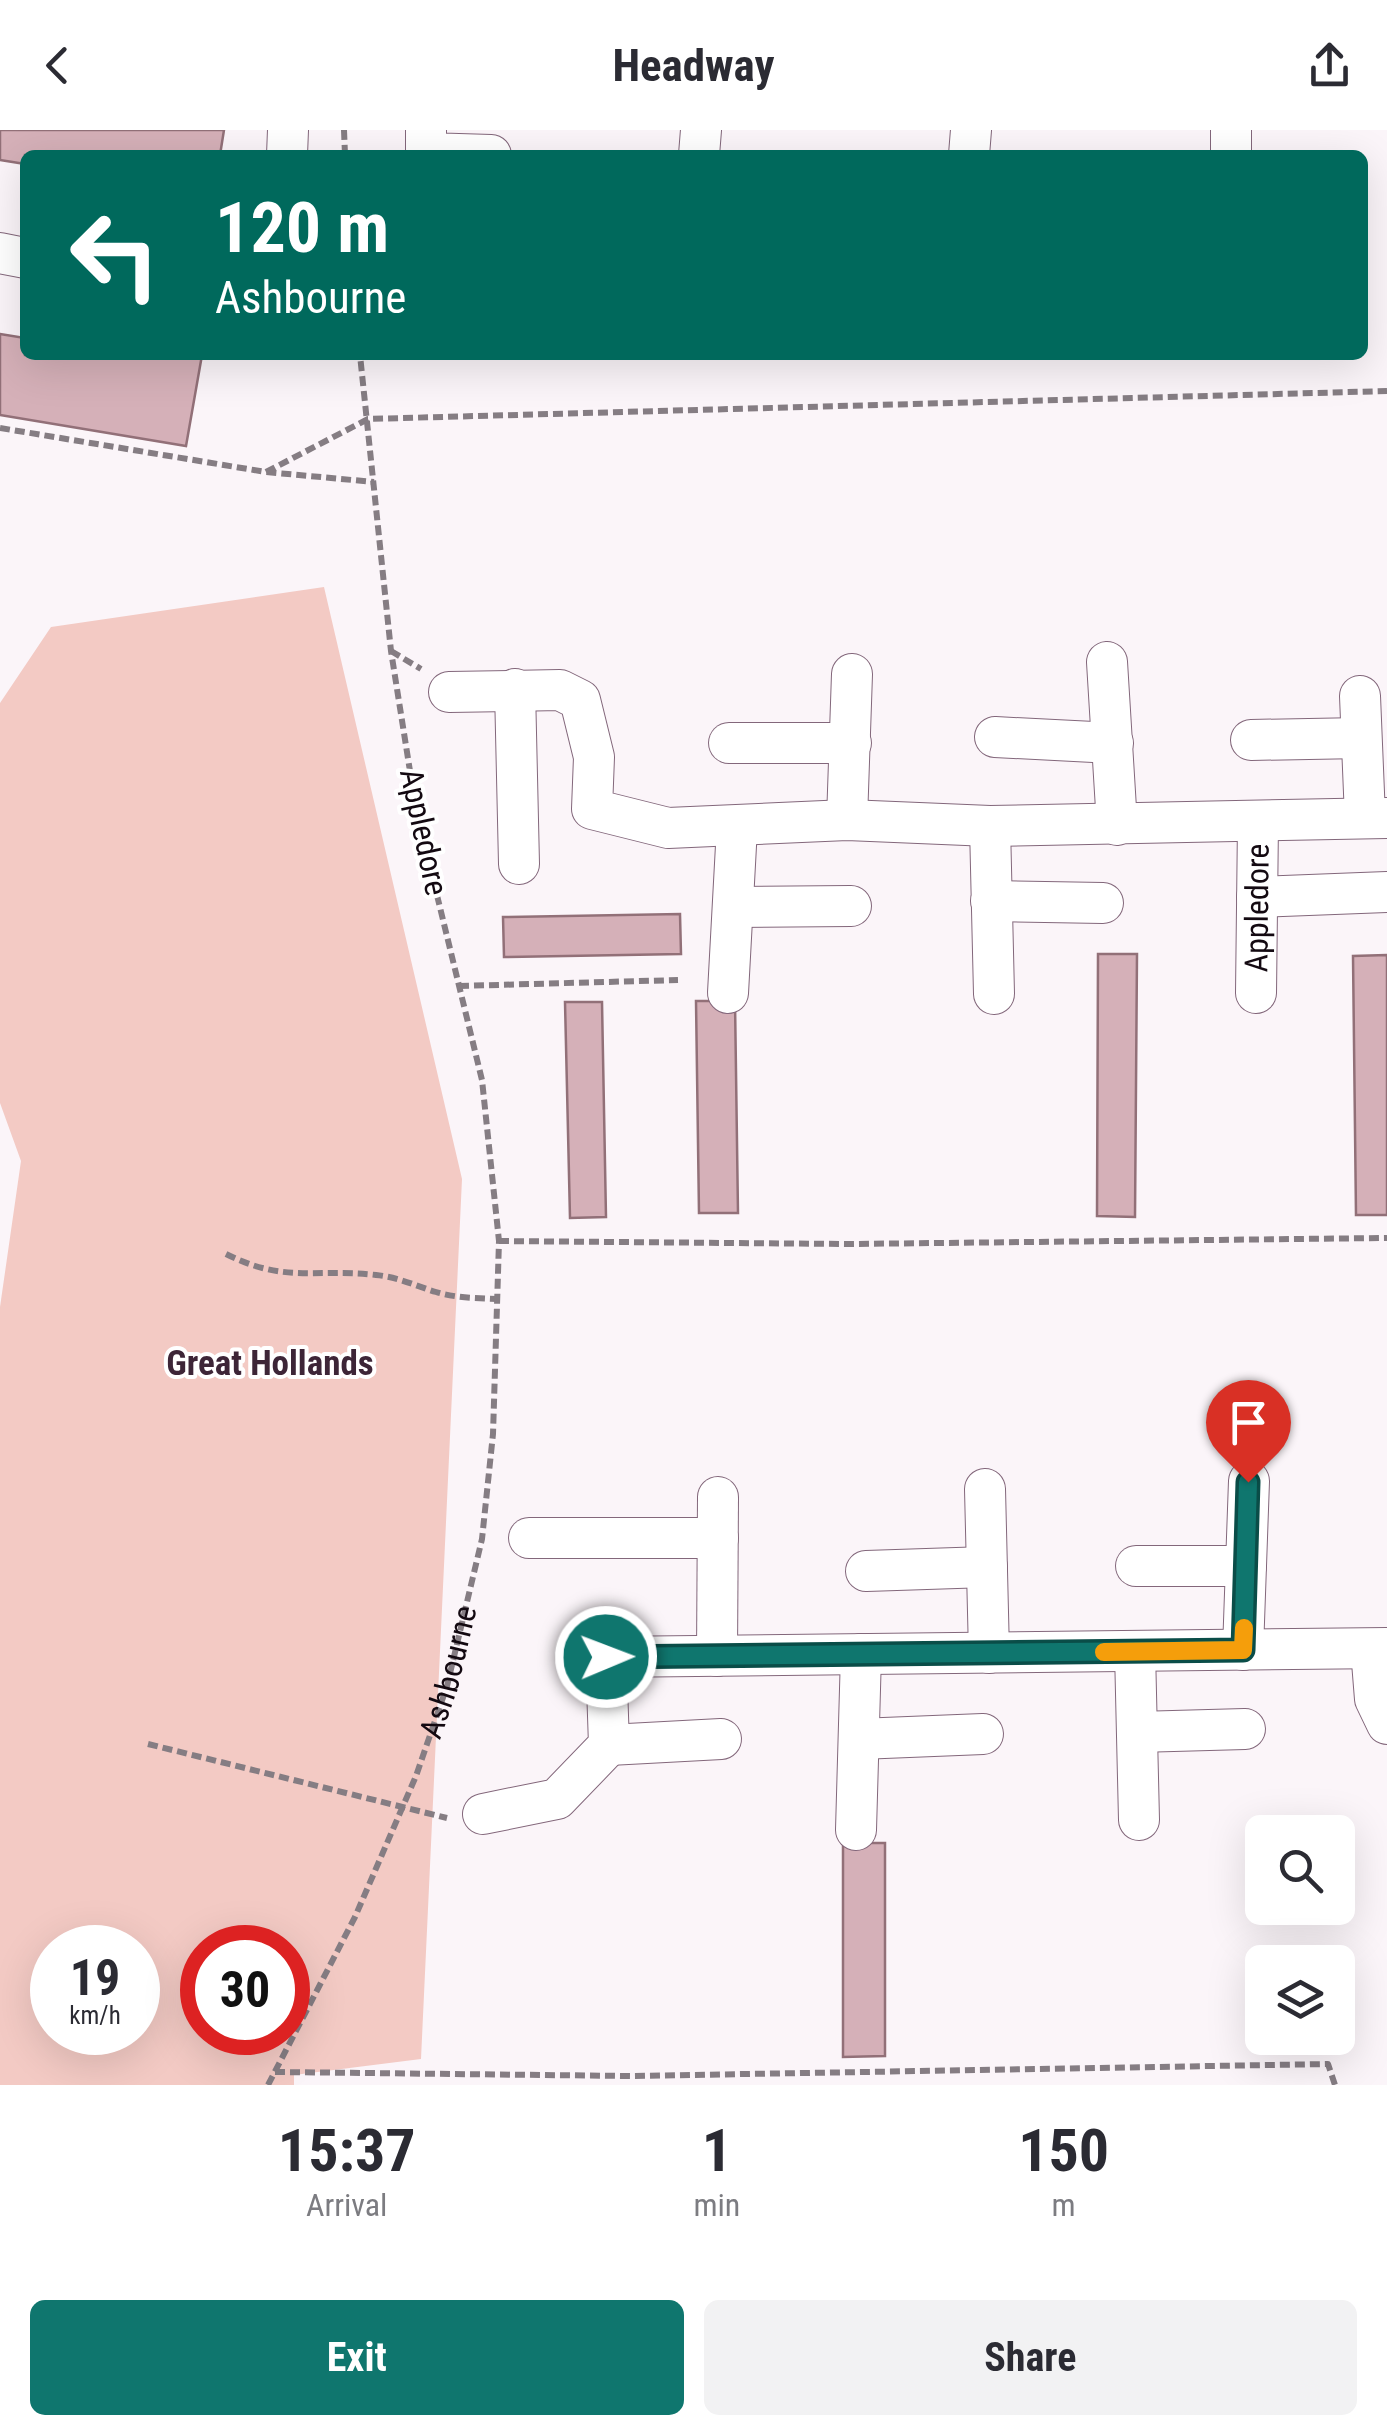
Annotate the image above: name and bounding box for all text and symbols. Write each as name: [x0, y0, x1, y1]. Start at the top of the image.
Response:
icon: back: [30, 38, 85, 93]
icon: share: [1302, 38, 1357, 93]
text: Headway: [612, 39, 775, 92]
text: 120 m: [215, 187, 389, 269]
icon: left: [50, 190, 180, 320]
text: Ashbourne: [215, 271, 406, 324]
street label: Appledore: [392, 765, 456, 899]
street label: Appledore: [1237, 843, 1277, 973]
district label: Great Hollands: [166, 1343, 374, 1384]
pin: [1206, 1380, 1291, 1483]
icon: arrive: [1221, 1395, 1276, 1450]
street label: Ashbourne: [411, 1602, 484, 1743]
position arrow: [554, 1605, 658, 1709]
map controls: [1245, 1815, 1355, 2055]
button: search: [1245, 1815, 1355, 1925]
speed limit sign: 30: [180, 1925, 310, 2055]
button: layers: [1245, 1945, 1355, 2055]
text: 19: [70, 1949, 120, 2007]
text: km/h: [69, 2001, 121, 2030]
text: 15:37: [278, 2115, 416, 2186]
text: 1: [702, 2115, 732, 2186]
text: 150: [1018, 2115, 1109, 2186]
text: Arrival: [306, 2186, 387, 2224]
text: min: [693, 2186, 740, 2224]
text: m: [1052, 2186, 1076, 2224]
button: Exit: [30, 2300, 684, 2415]
button: Share: [704, 2300, 1357, 2415]

